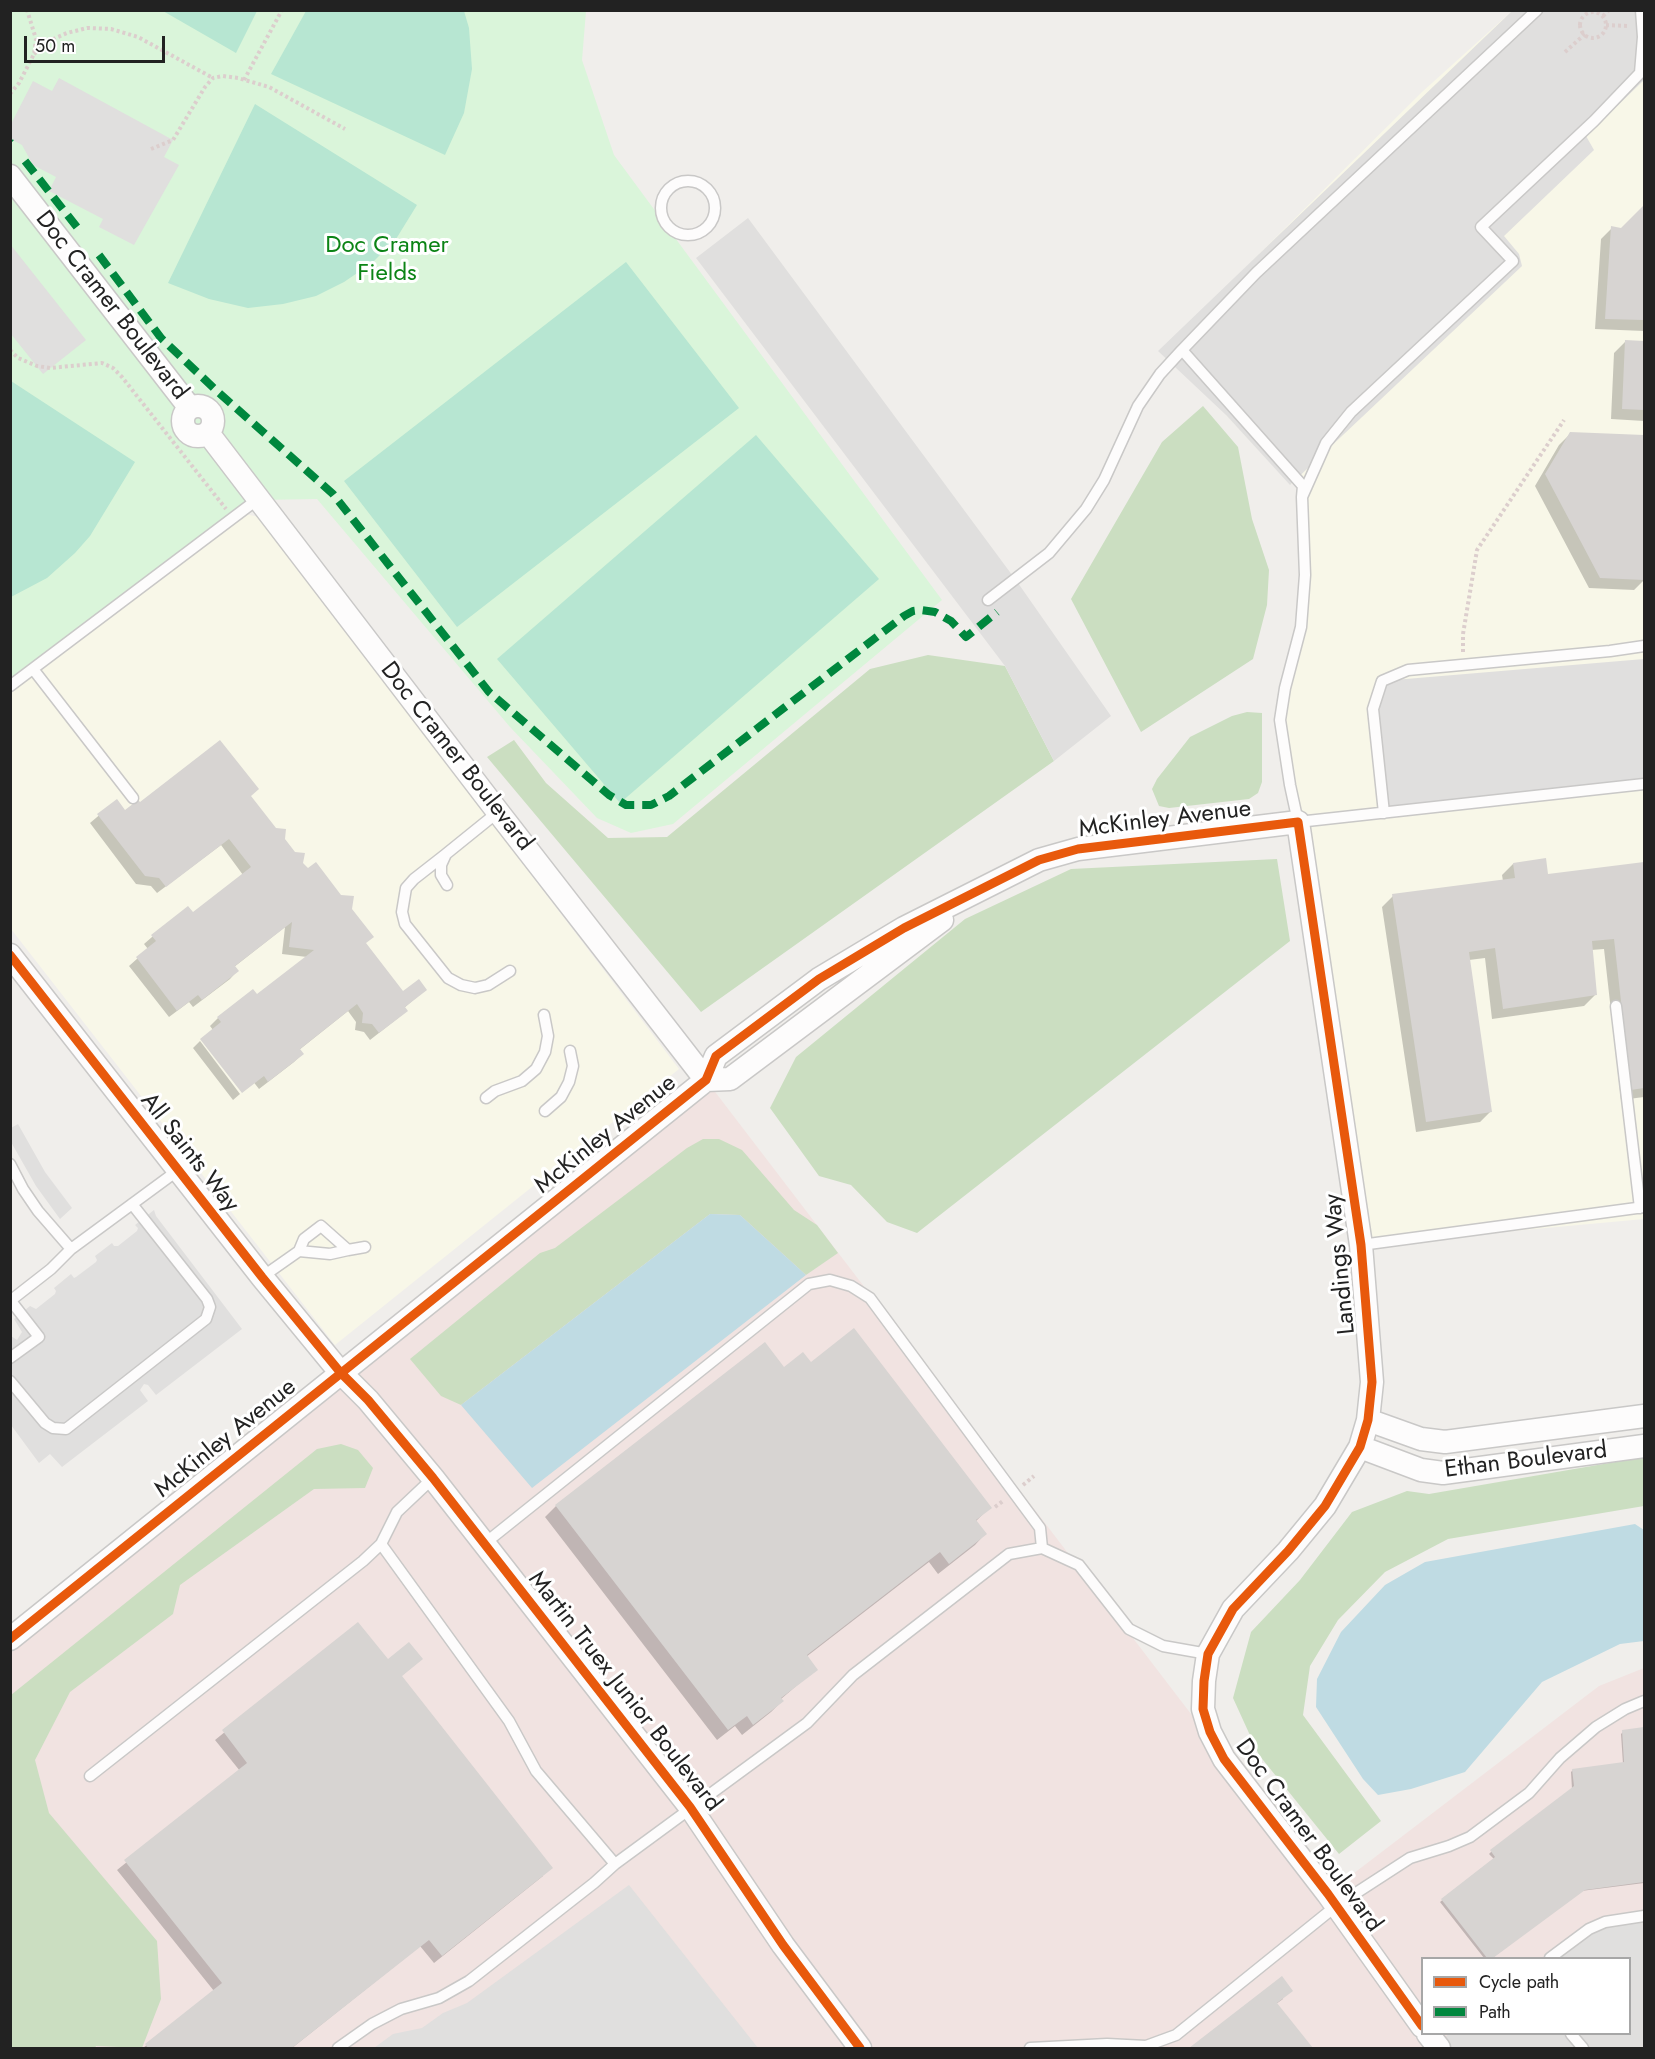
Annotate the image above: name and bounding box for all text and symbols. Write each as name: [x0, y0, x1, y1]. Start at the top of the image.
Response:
scale bar: [27, 24, 168, 62]
text: 50 m: [35, 33, 75, 59]
street label: Doc Cramer Boulevard: [28, 206, 194, 406]
park label: Doc Cramer Fields: [325, 232, 449, 288]
street label: Doc Cramer Boulevard: [373, 657, 539, 857]
street label: McKinley Avenue: [1077, 795, 1253, 845]
street label: McKinley Avenue: [530, 1069, 682, 1201]
street label: All Saints Way: [133, 1088, 245, 1218]
street label: Landings Way: [1319, 1192, 1363, 1336]
street label: McKinley Avenue: [150, 1373, 302, 1505]
street label: Ethan Boulevard: [1443, 1437, 1609, 1485]
street label: Martin Truex Junior Boulevard: [521, 1566, 727, 1818]
street label: Doc Cramer Boulevard: [1228, 1734, 1388, 1938]
legend: [1421, 1957, 1631, 2035]
text: Cycle path: [1479, 1969, 1559, 1995]
text: Path: [1479, 1999, 1511, 2025]

